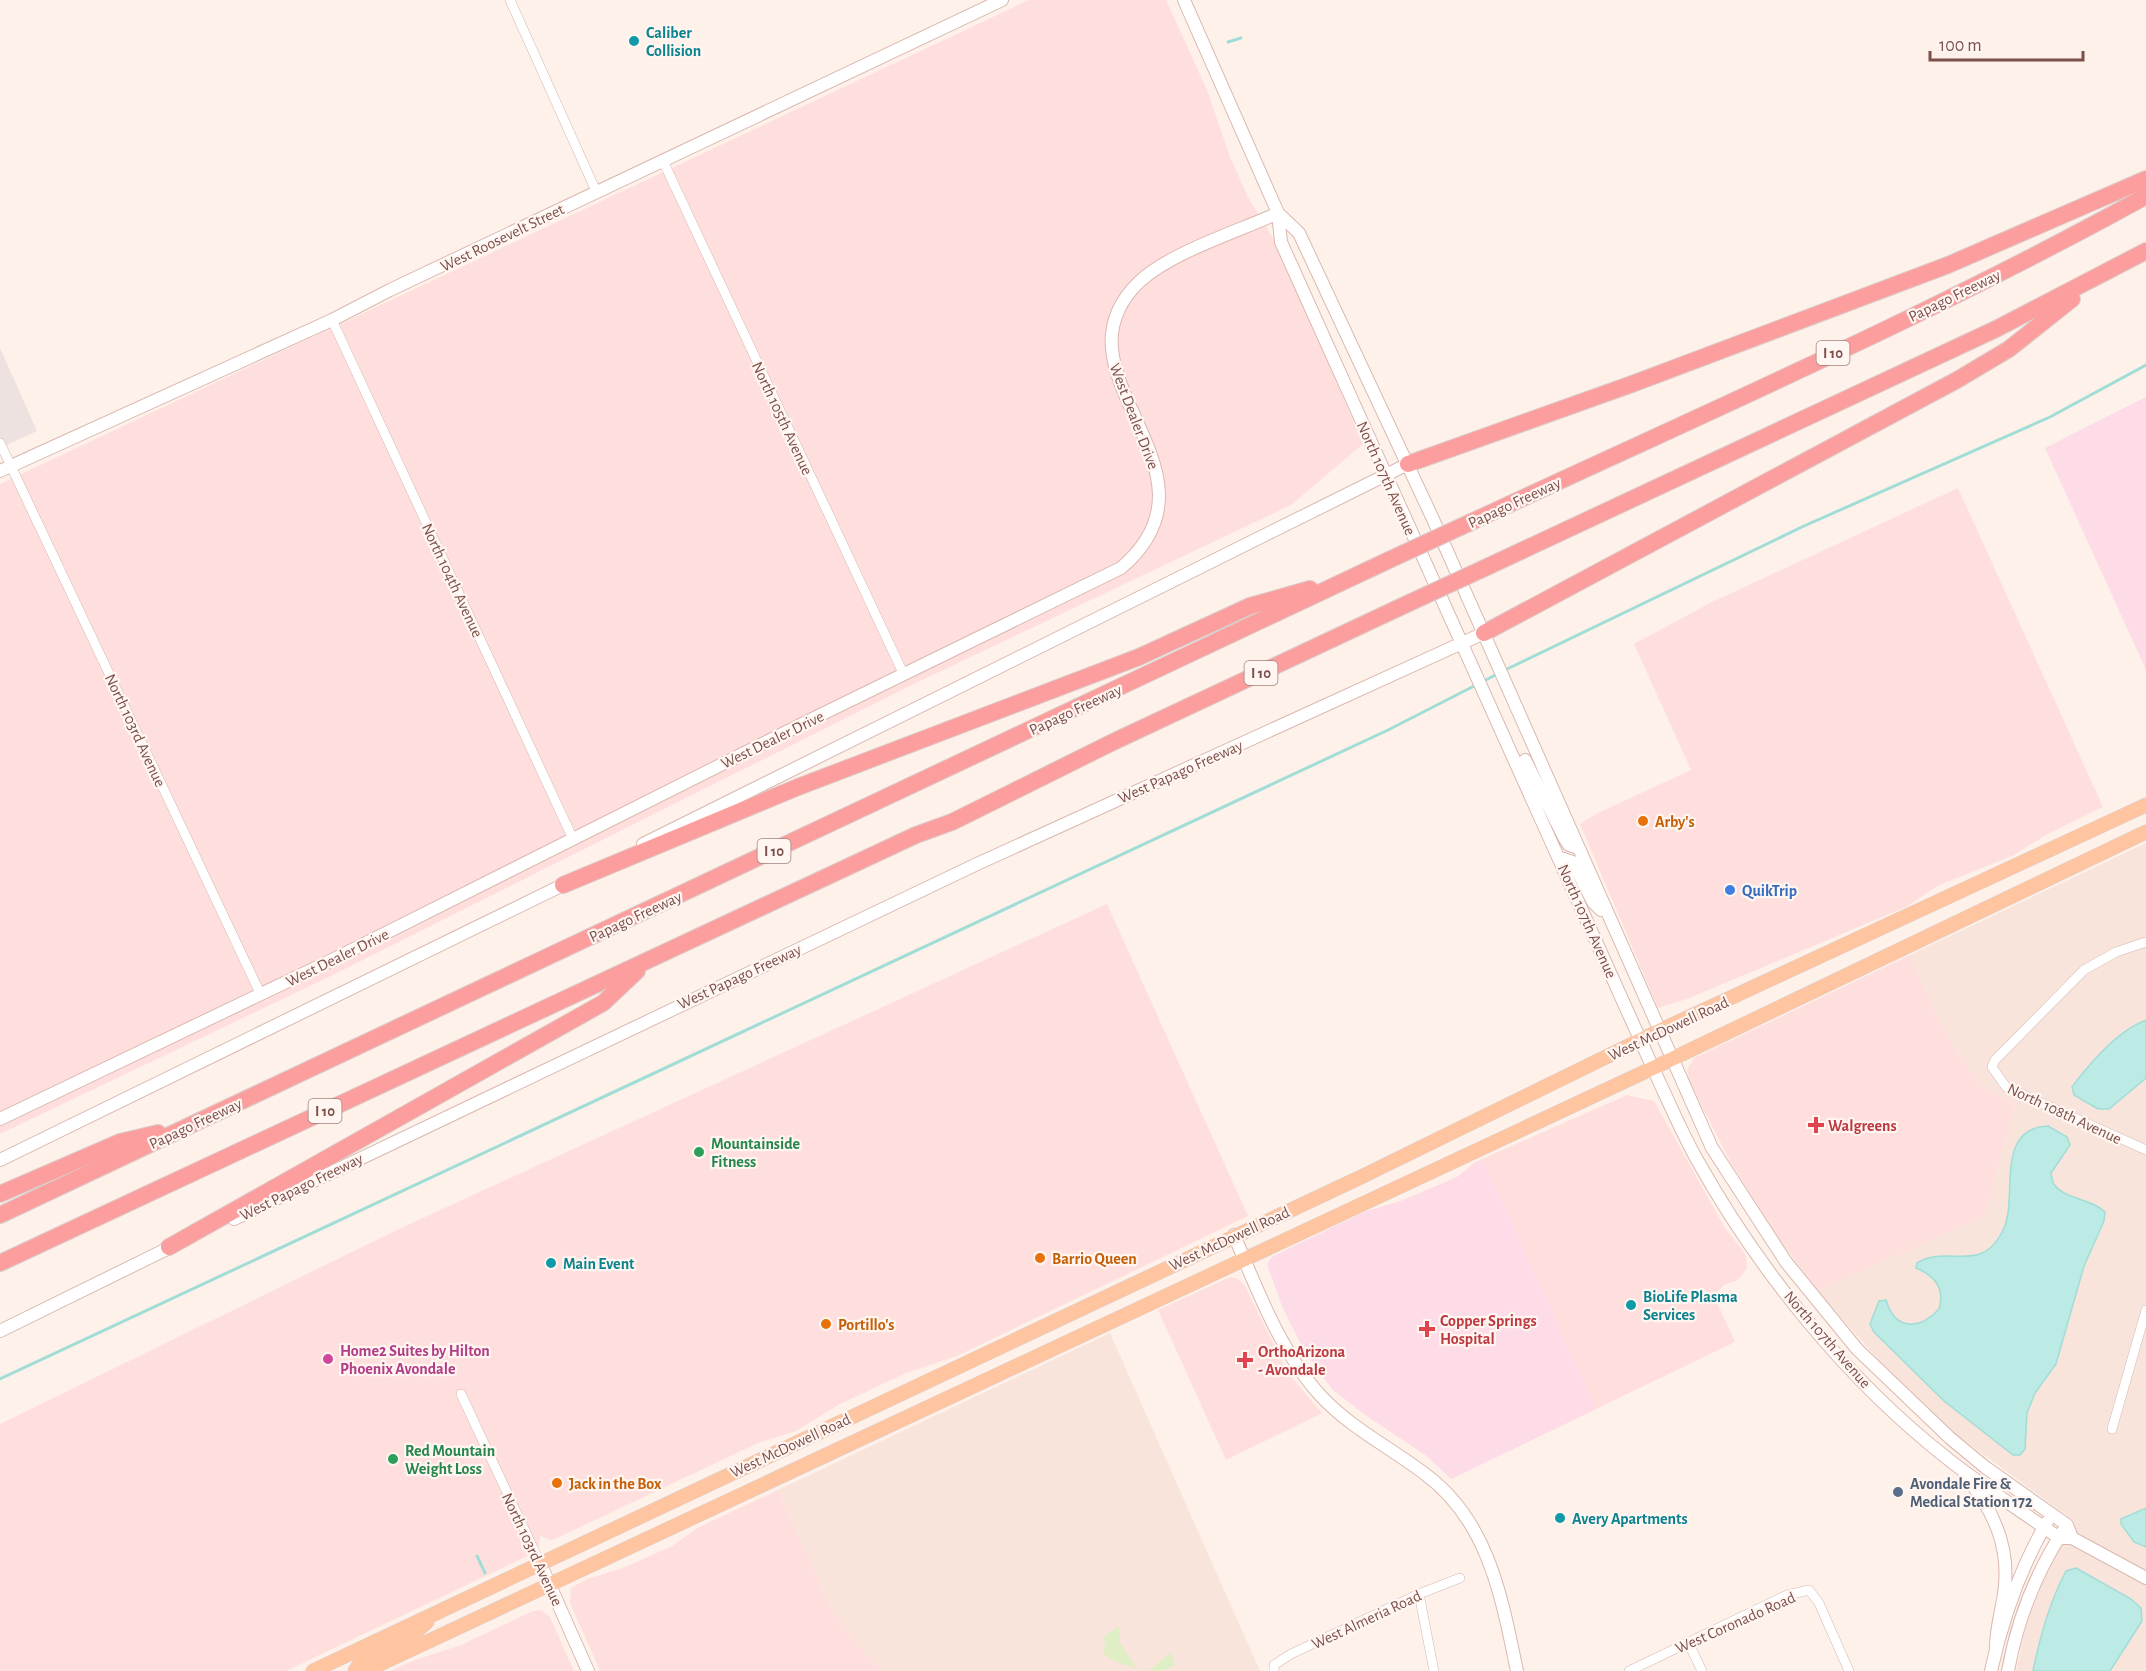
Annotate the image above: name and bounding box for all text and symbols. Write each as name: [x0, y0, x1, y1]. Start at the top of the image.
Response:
scale bar: [1930, 24, 2083, 62]
place label: Caliber Collision: [646, 25, 701, 59]
marker: Caliber Collision: [627, 34, 641, 48]
text: 100 m: [1939, 37, 1982, 55]
street label: West Roosevelt Street: [438, 201, 567, 275]
street label: Papago Freeway: [1906, 267, 2003, 326]
road number: I 10: [1816, 341, 1850, 365]
street label: North 105th Avenue: [749, 359, 815, 477]
street label: West Dealer Drive: [1107, 361, 1162, 472]
street label: North 107th Avenue: [1354, 419, 1418, 538]
street label: Papago Freeway: [1466, 474, 1564, 532]
street label: North 104th Avenue: [419, 521, 486, 640]
road number: I 10: [1244, 661, 1278, 685]
street label: North 103rd Avenue: [102, 671, 168, 789]
street label: Papago Freeway: [1027, 681, 1125, 739]
street label: West Dealer Drive: [719, 708, 826, 772]
street label: West Papago Freeway: [1116, 737, 1246, 807]
marker: Arby's: [1636, 814, 1650, 828]
place label: Arby's: [1655, 814, 1695, 831]
road number: I 10: [758, 839, 790, 863]
street label: North 107th Avenue: [1555, 862, 1619, 981]
marker: QuikTrip: [1723, 883, 1737, 897]
place label: QuikTrip: [1742, 883, 1797, 900]
street label: Papago Freeway: [587, 888, 685, 946]
street label: West Dealer Drive: [284, 926, 391, 990]
street label: West Papago Freeway: [675, 941, 804, 1013]
street label: West McDowell Road: [1606, 994, 1731, 1064]
street label: North 108th Avenue: [2005, 1080, 2124, 1147]
street label: Papago Freeway: [147, 1095, 245, 1153]
road number: I 10: [308, 1099, 342, 1123]
marker: Walgreens: [1809, 1118, 1823, 1132]
place label: Walgreens: [1828, 1118, 1897, 1134]
place label: Mountainside Fitness: [711, 1136, 801, 1170]
marker: Mountainside Fitness: [692, 1145, 706, 1159]
street label: West Papago Freeway: [237, 1150, 366, 1224]
street label: West McDowell Road: [1167, 1204, 1292, 1274]
marker: Barrio Queen: [1033, 1251, 1047, 1265]
place label: Barrio Queen: [1052, 1251, 1137, 1268]
marker: Main Event: [544, 1256, 558, 1270]
place label: Main Event: [563, 1256, 635, 1272]
street label: North 107th Avenue: [1781, 1288, 1874, 1391]
place label: BioLife Plasma Services: [1643, 1289, 1738, 1323]
marker: BioLife Plasma Services: [1624, 1298, 1638, 1312]
place label: Copper Springs Hospital: [1440, 1313, 1537, 1347]
marker: Portillo's: [819, 1317, 833, 1331]
place label: Portillo's: [838, 1317, 894, 1333]
marker: Copper Springs Hospital: [1418, 1320, 1436, 1338]
place label: Home2 Suites by Hilton Phoenix Avondale: [340, 1343, 490, 1377]
place label: OrthoArizona - Avondale: [1258, 1344, 1346, 1378]
marker: OrthoArizona - Avondale: [1236, 1351, 1254, 1369]
marker: Home2 Suites by Hilton Phoenix Avondale: [321, 1352, 335, 1366]
street label: West McDowell Road: [728, 1411, 853, 1481]
place label: Red Mountain Weight Loss: [405, 1443, 495, 1477]
marker: Red Mountain Weight Loss: [386, 1452, 400, 1466]
marker: Jack in the Box: [550, 1476, 564, 1490]
place label: Jack in the Box: [569, 1476, 662, 1492]
place label: Avondale Fire & Medical Station 172: [1910, 1476, 2033, 1510]
marker: Avondale Fire & Medical Station 172: [1891, 1485, 1905, 1499]
street label: North 103rd Avenue: [499, 1490, 565, 1608]
marker: Avery Apartments: [1553, 1511, 1567, 1525]
place label: Avery Apartments: [1572, 1511, 1688, 1528]
street label: West Almeria Road: [1309, 1588, 1424, 1652]
street label: West Coronado Road: [1673, 1589, 1798, 1657]

